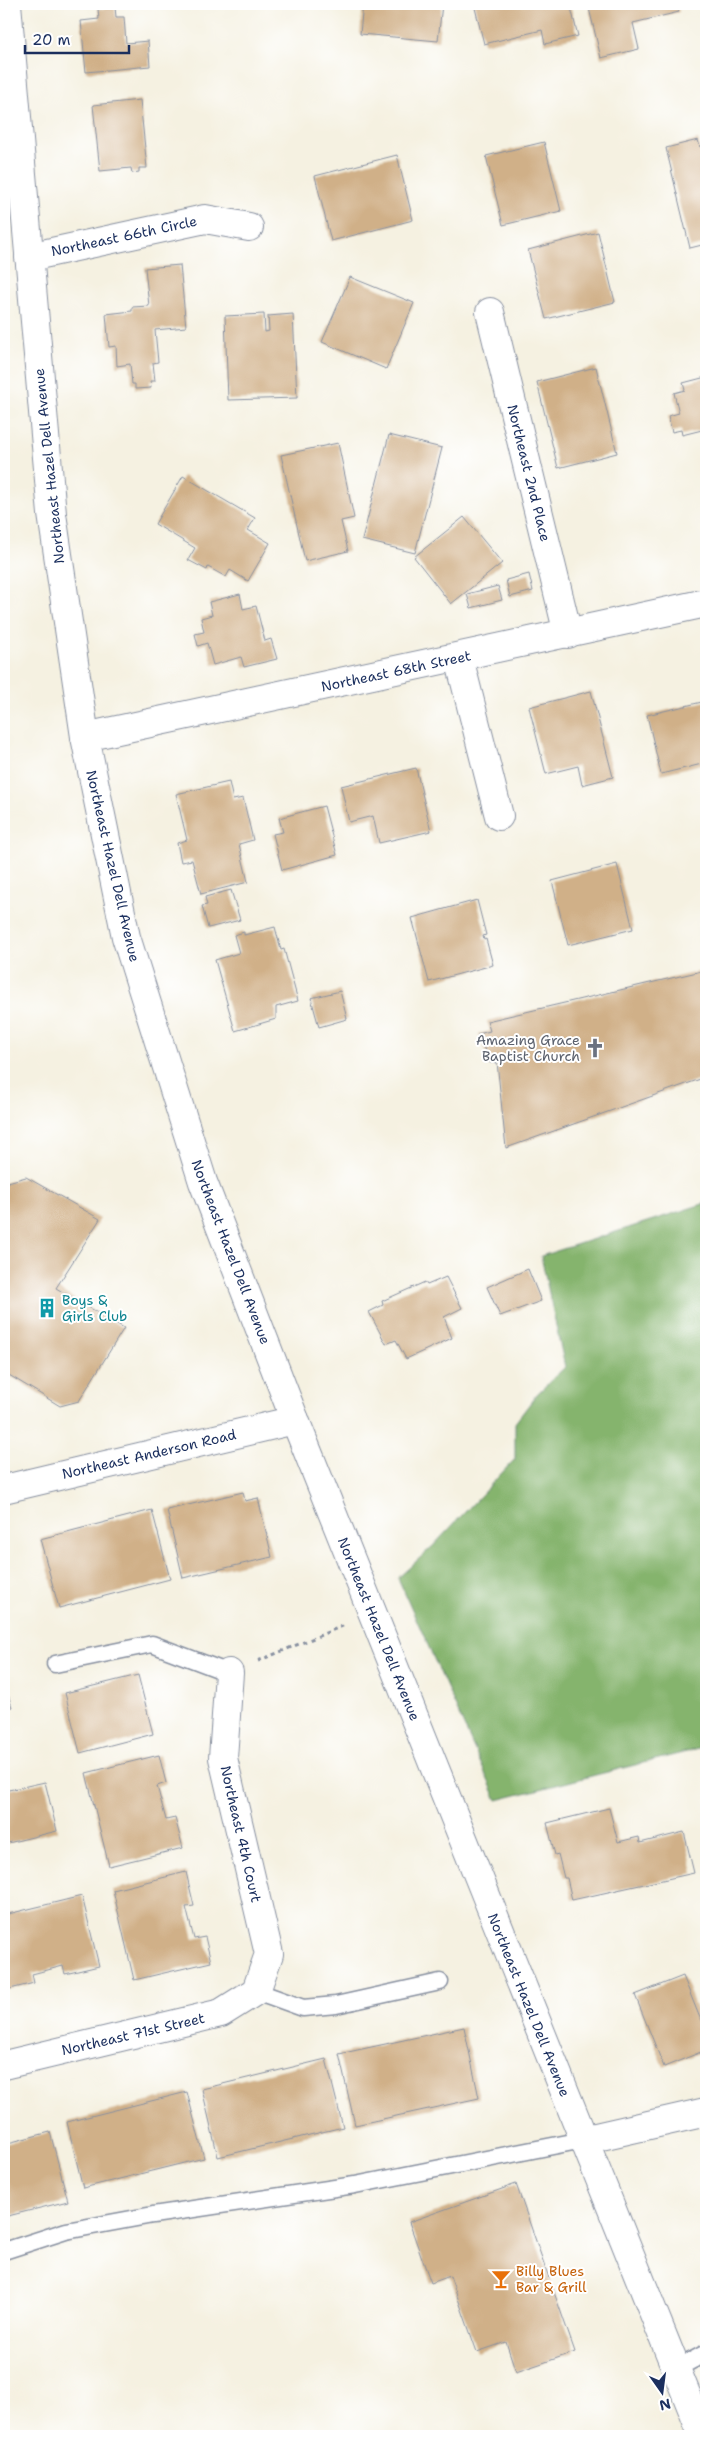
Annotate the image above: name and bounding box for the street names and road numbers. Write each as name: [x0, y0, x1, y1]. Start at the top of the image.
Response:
street label: Northeast 66th Circle: [49, 212, 199, 260]
street label: Northeast Hazel Dell Avenue: [30, 367, 68, 565]
street label: Northeast 2nd Place: [503, 403, 555, 544]
street label: Northeast 68th Street: [319, 646, 473, 696]
street label: Northeast Hazel Dell Avenue: [82, 768, 144, 964]
street label: Northeast Hazel Dell Avenue: [187, 1157, 275, 1347]
street label: Northeast Anderson Road: [60, 1425, 238, 1483]
street label: Northeast Hazel Dell Avenue: [334, 1535, 424, 1724]
street label: Northeast 4th Court: [217, 1764, 265, 1904]
street label: Northeast Hazel Dell Avenue: [484, 1911, 574, 2100]
street label: Northeast 71st Street: [60, 2009, 206, 2059]

